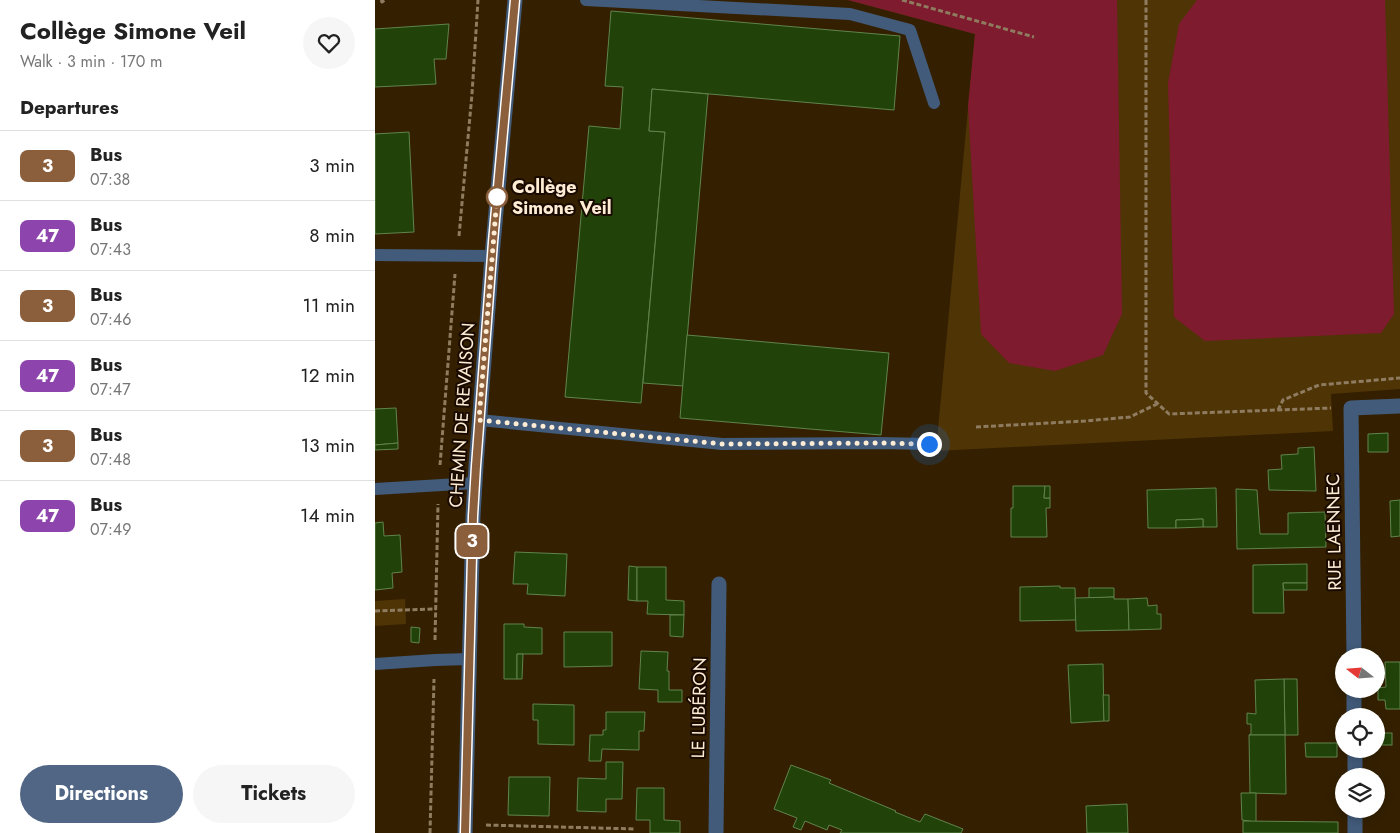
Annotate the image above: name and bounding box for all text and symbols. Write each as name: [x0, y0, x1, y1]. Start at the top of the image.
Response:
text: Collège Simone Veil: [20, 13, 246, 48]
button: heart: [303, 17, 355, 69]
text: Walk · 3 min · 170 m: [20, 50, 163, 73]
text: Departures: [20, 94, 119, 121]
text: Bus: [90, 141, 122, 168]
text: 3 min: [309, 152, 355, 179]
text: 3: [42, 153, 53, 179]
text: 07:38: [90, 168, 130, 191]
place label: Collège Simone Veil: [512, 174, 612, 221]
marker: Collège Simone Veil: [486, 186, 508, 208]
text: Bus: [90, 211, 122, 238]
text: 8 min: [309, 222, 355, 249]
text: 47: [36, 223, 59, 249]
text: 07:43: [90, 238, 131, 261]
text: Bus: [90, 281, 122, 308]
text: 11 min: [302, 292, 355, 319]
text: 3: [42, 293, 53, 319]
text: 07:46: [90, 308, 131, 331]
street label: CHEMIN DE REVAISON: [443, 322, 481, 508]
text: Bus: [90, 351, 122, 378]
text: 12 min: [300, 362, 355, 389]
text: 47: [36, 363, 59, 389]
text: 07:47: [90, 378, 131, 401]
text: Bus: [90, 421, 122, 448]
text: 13 min: [301, 432, 355, 459]
your location: [917, 432, 942, 457]
text: 3: [42, 433, 53, 459]
text: 07:48: [90, 448, 131, 471]
street label: RUE LAENNEC: [1320, 473, 1348, 591]
text: Bus: [90, 491, 122, 518]
text: 14 min: [300, 502, 355, 529]
text: 47: [36, 503, 59, 529]
text: 07:49: [90, 518, 131, 541]
line badge: 3: [456, 525, 488, 557]
text: 3: [466, 528, 478, 554]
north arrow: [1335, 648, 1385, 698]
map controls: [1335, 648, 1385, 818]
street label: LE LUBÉRON: [685, 657, 713, 759]
button: locate: [1335, 708, 1385, 758]
button: Directions: [20, 765, 183, 823]
button: Tickets: [193, 765, 355, 823]
button: layers: [1335, 768, 1385, 818]

